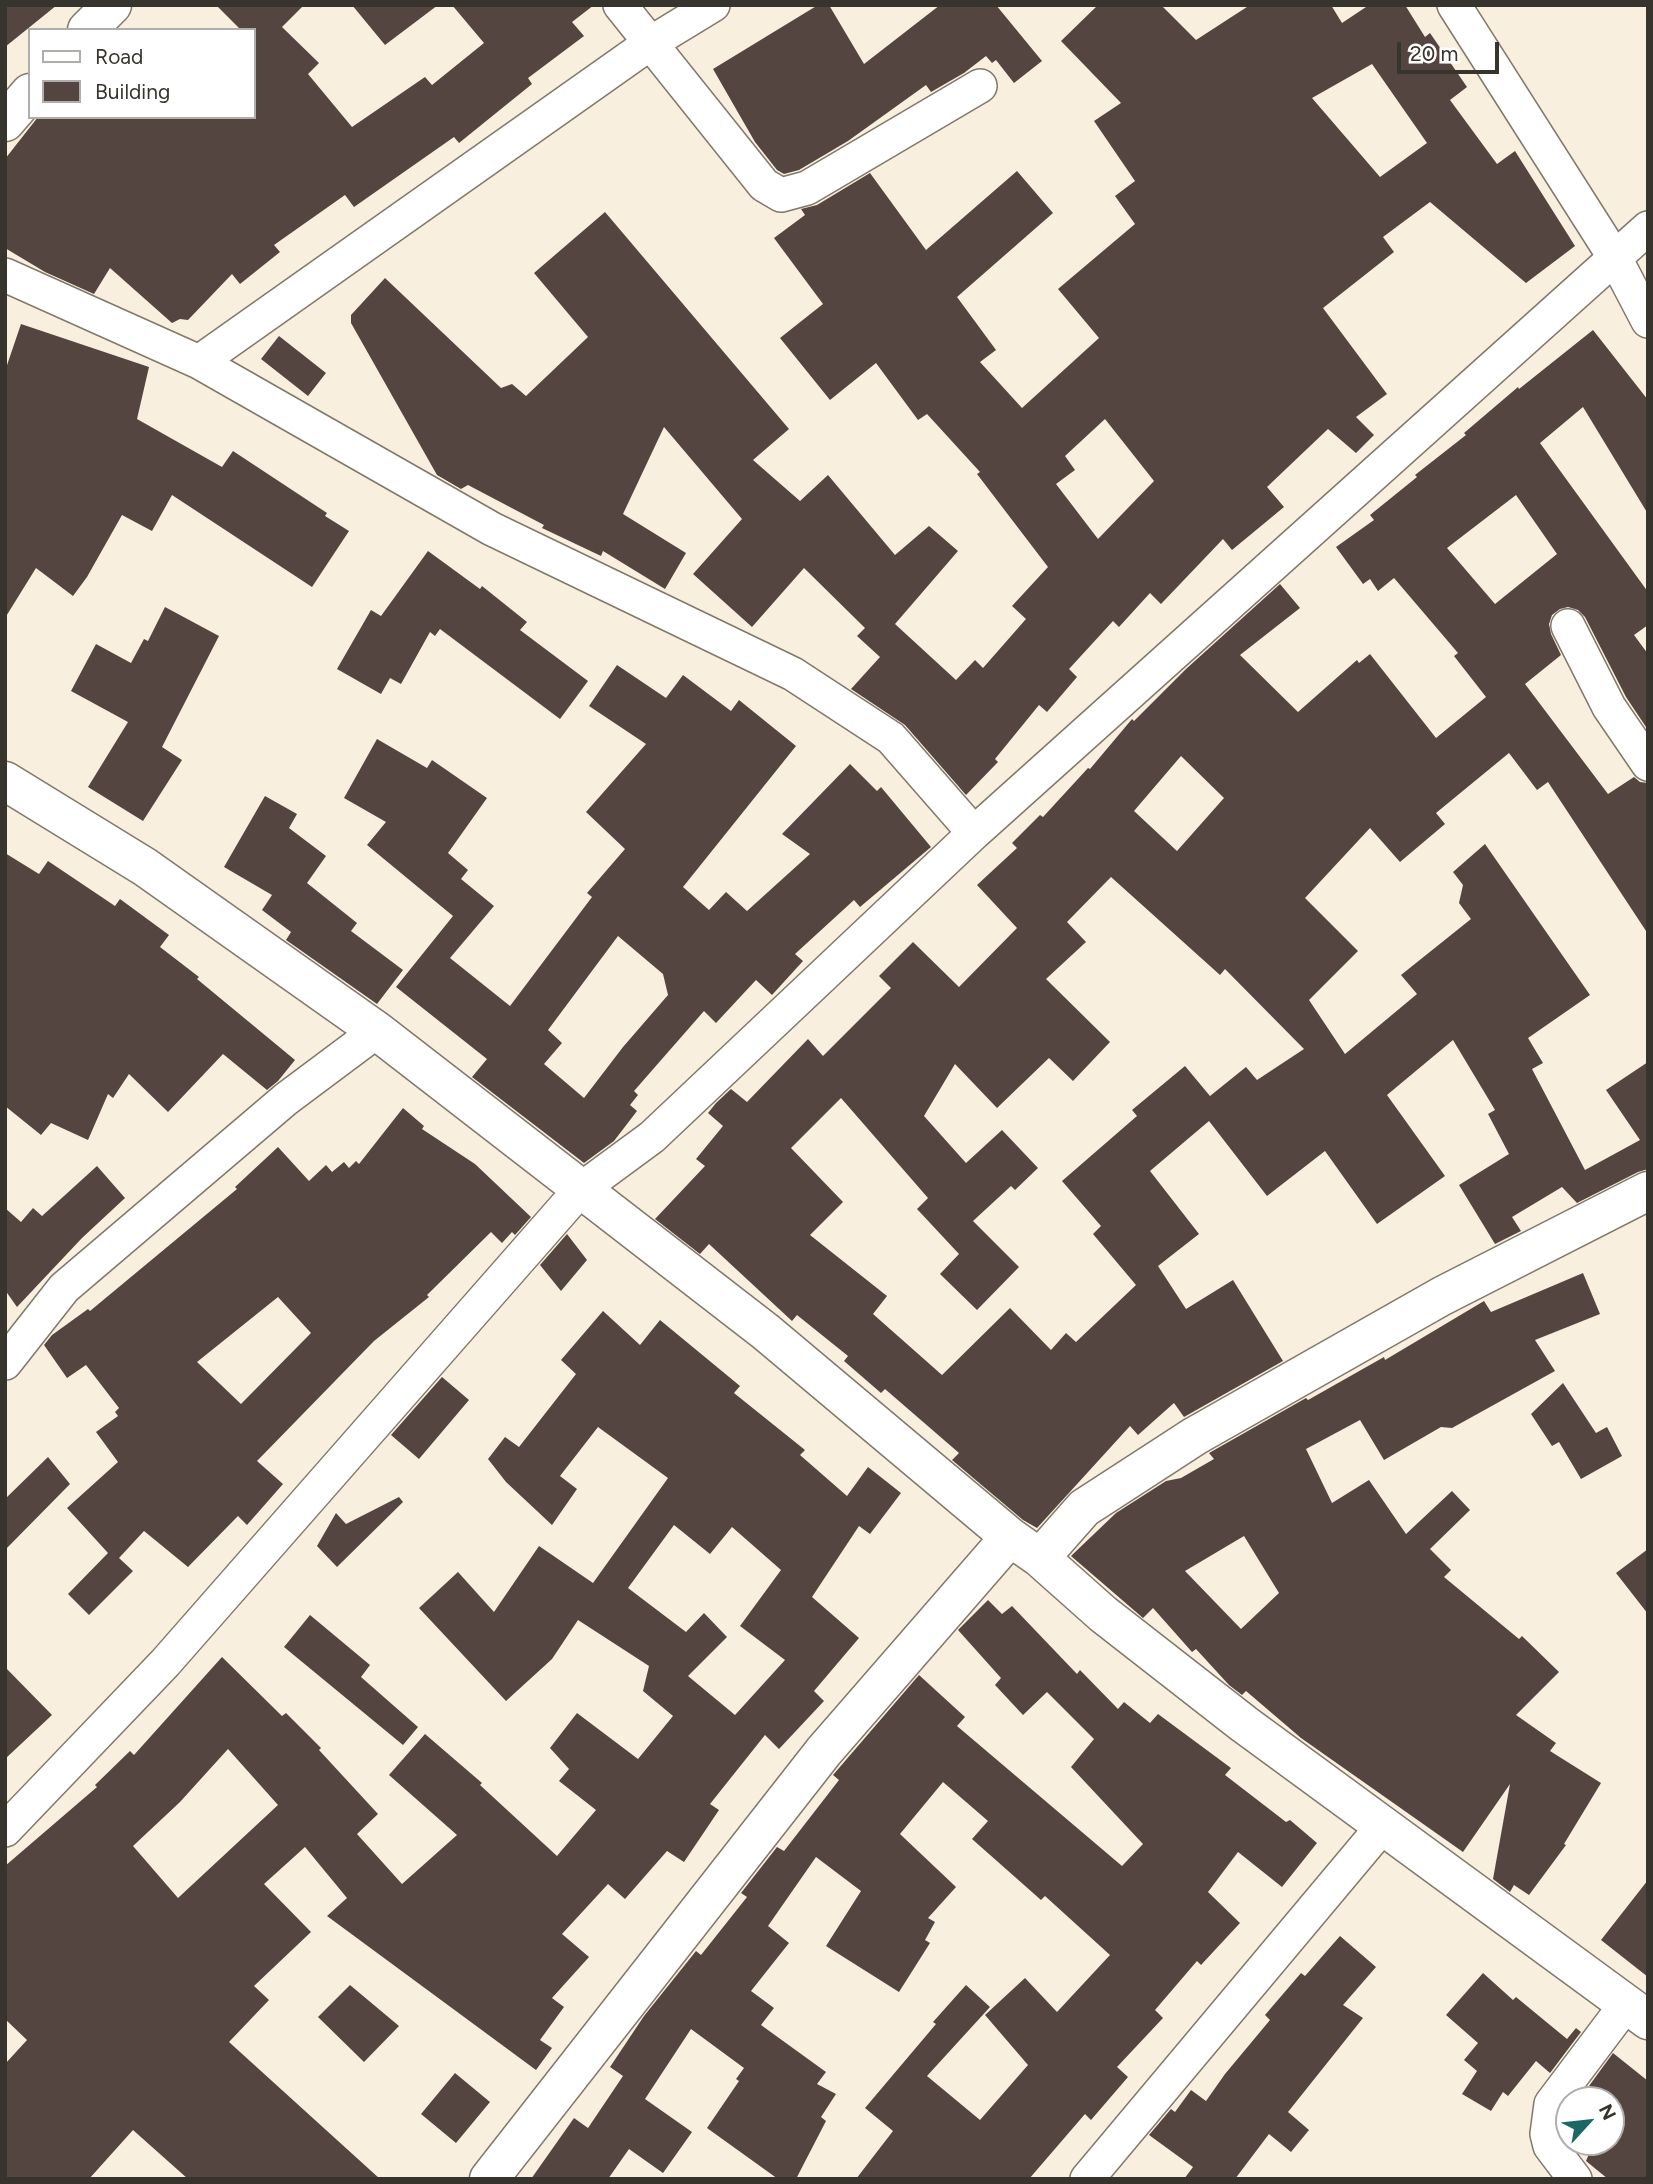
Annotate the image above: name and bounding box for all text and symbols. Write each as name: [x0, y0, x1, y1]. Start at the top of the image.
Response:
legend: [28, 28, 256, 119]
scale bar: [1401, 28, 1502, 72]
text: 20 m: [1410, 41, 1458, 66]
text: Road: [95, 44, 143, 69]
text: Building: [95, 79, 170, 104]
north arrow: [1555, 2086, 1625, 2156]
text: N: [1594, 2100, 1621, 2124]

